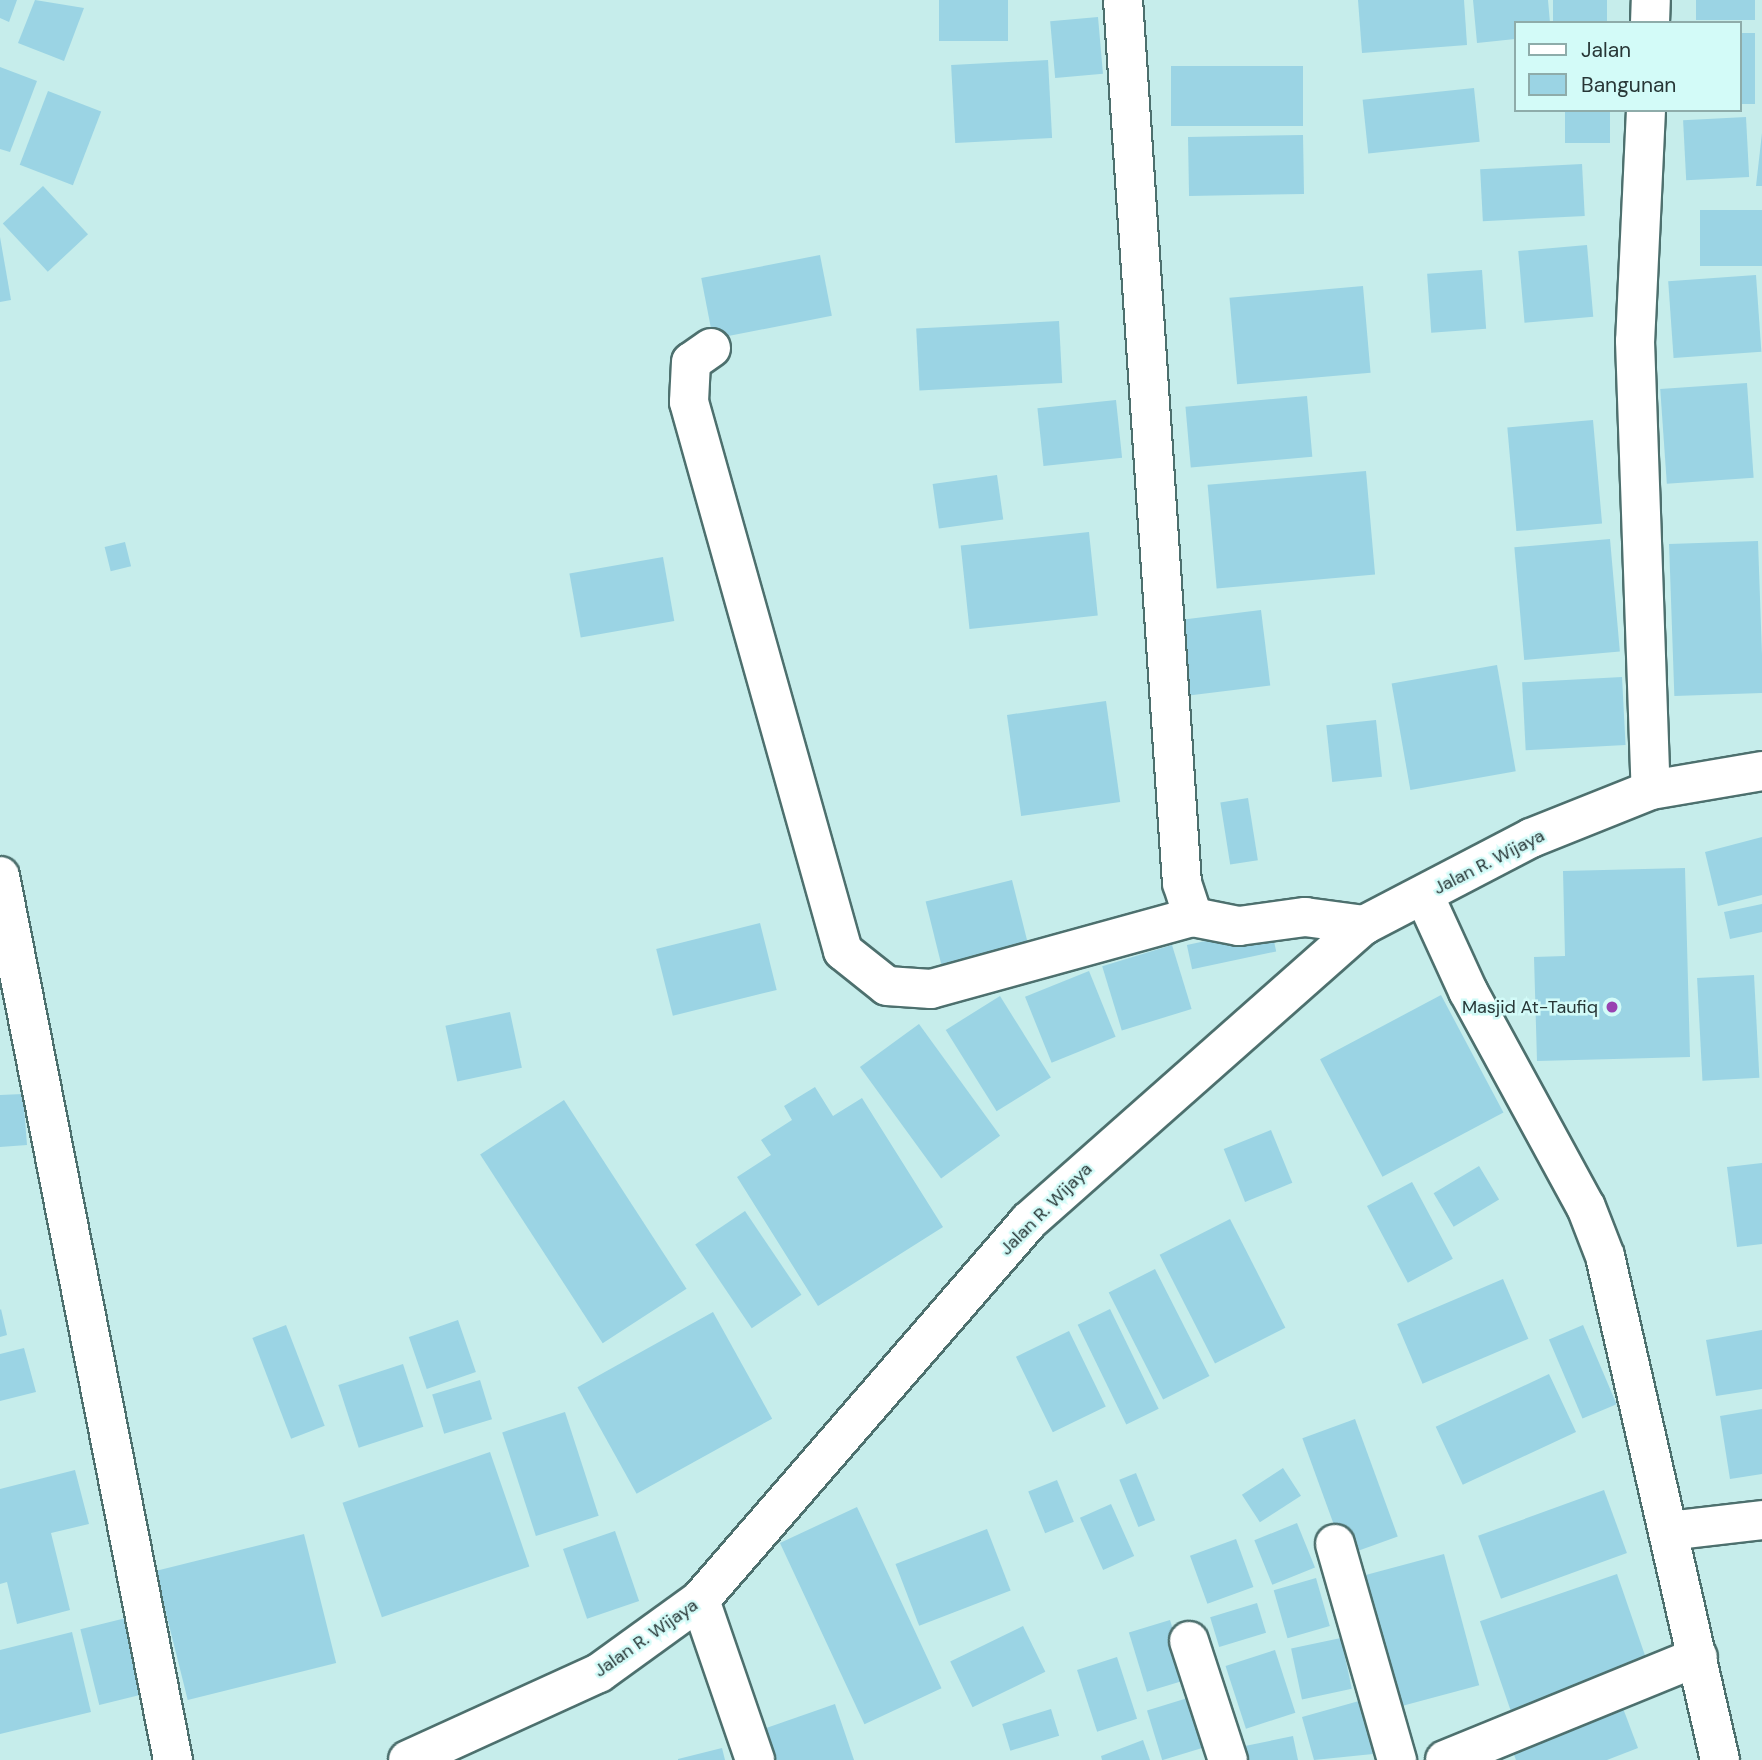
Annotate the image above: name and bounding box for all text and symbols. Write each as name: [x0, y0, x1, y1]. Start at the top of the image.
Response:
legend: [1514, 21, 1741, 112]
text: Jalan: [1581, 36, 1631, 64]
text: Bangunan: [1581, 71, 1676, 99]
street label: Jalan R. Wijaya: [1430, 825, 1548, 899]
place label: Masjid At-Taufiq: [1462, 996, 1598, 1018]
marker: Masjid At-Taufiq: [1604, 999, 1620, 1015]
street label: Jalan R. Wijaya: [995, 1158, 1097, 1260]
street label: Jalan R. Wijaya: [590, 1594, 702, 1682]

